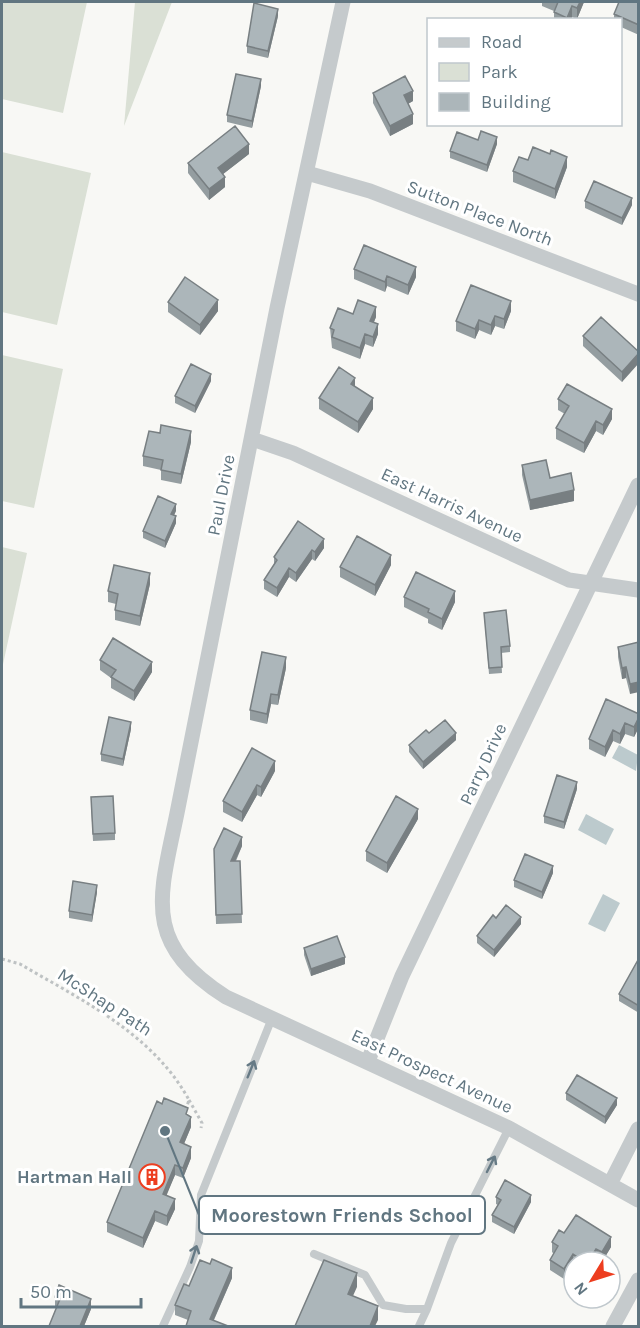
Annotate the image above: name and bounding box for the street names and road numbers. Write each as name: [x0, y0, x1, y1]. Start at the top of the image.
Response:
street label: Sutton Place North: [404, 175, 556, 251]
street label: Paul Drive: [202, 453, 240, 537]
street label: East Harris Avenue: [378, 463, 526, 547]
street label: Parry Drive: [455, 720, 511, 808]
street label: McShap Path: [54, 963, 156, 1041]
street label: East Prospect Avenue: [348, 1024, 516, 1118]

